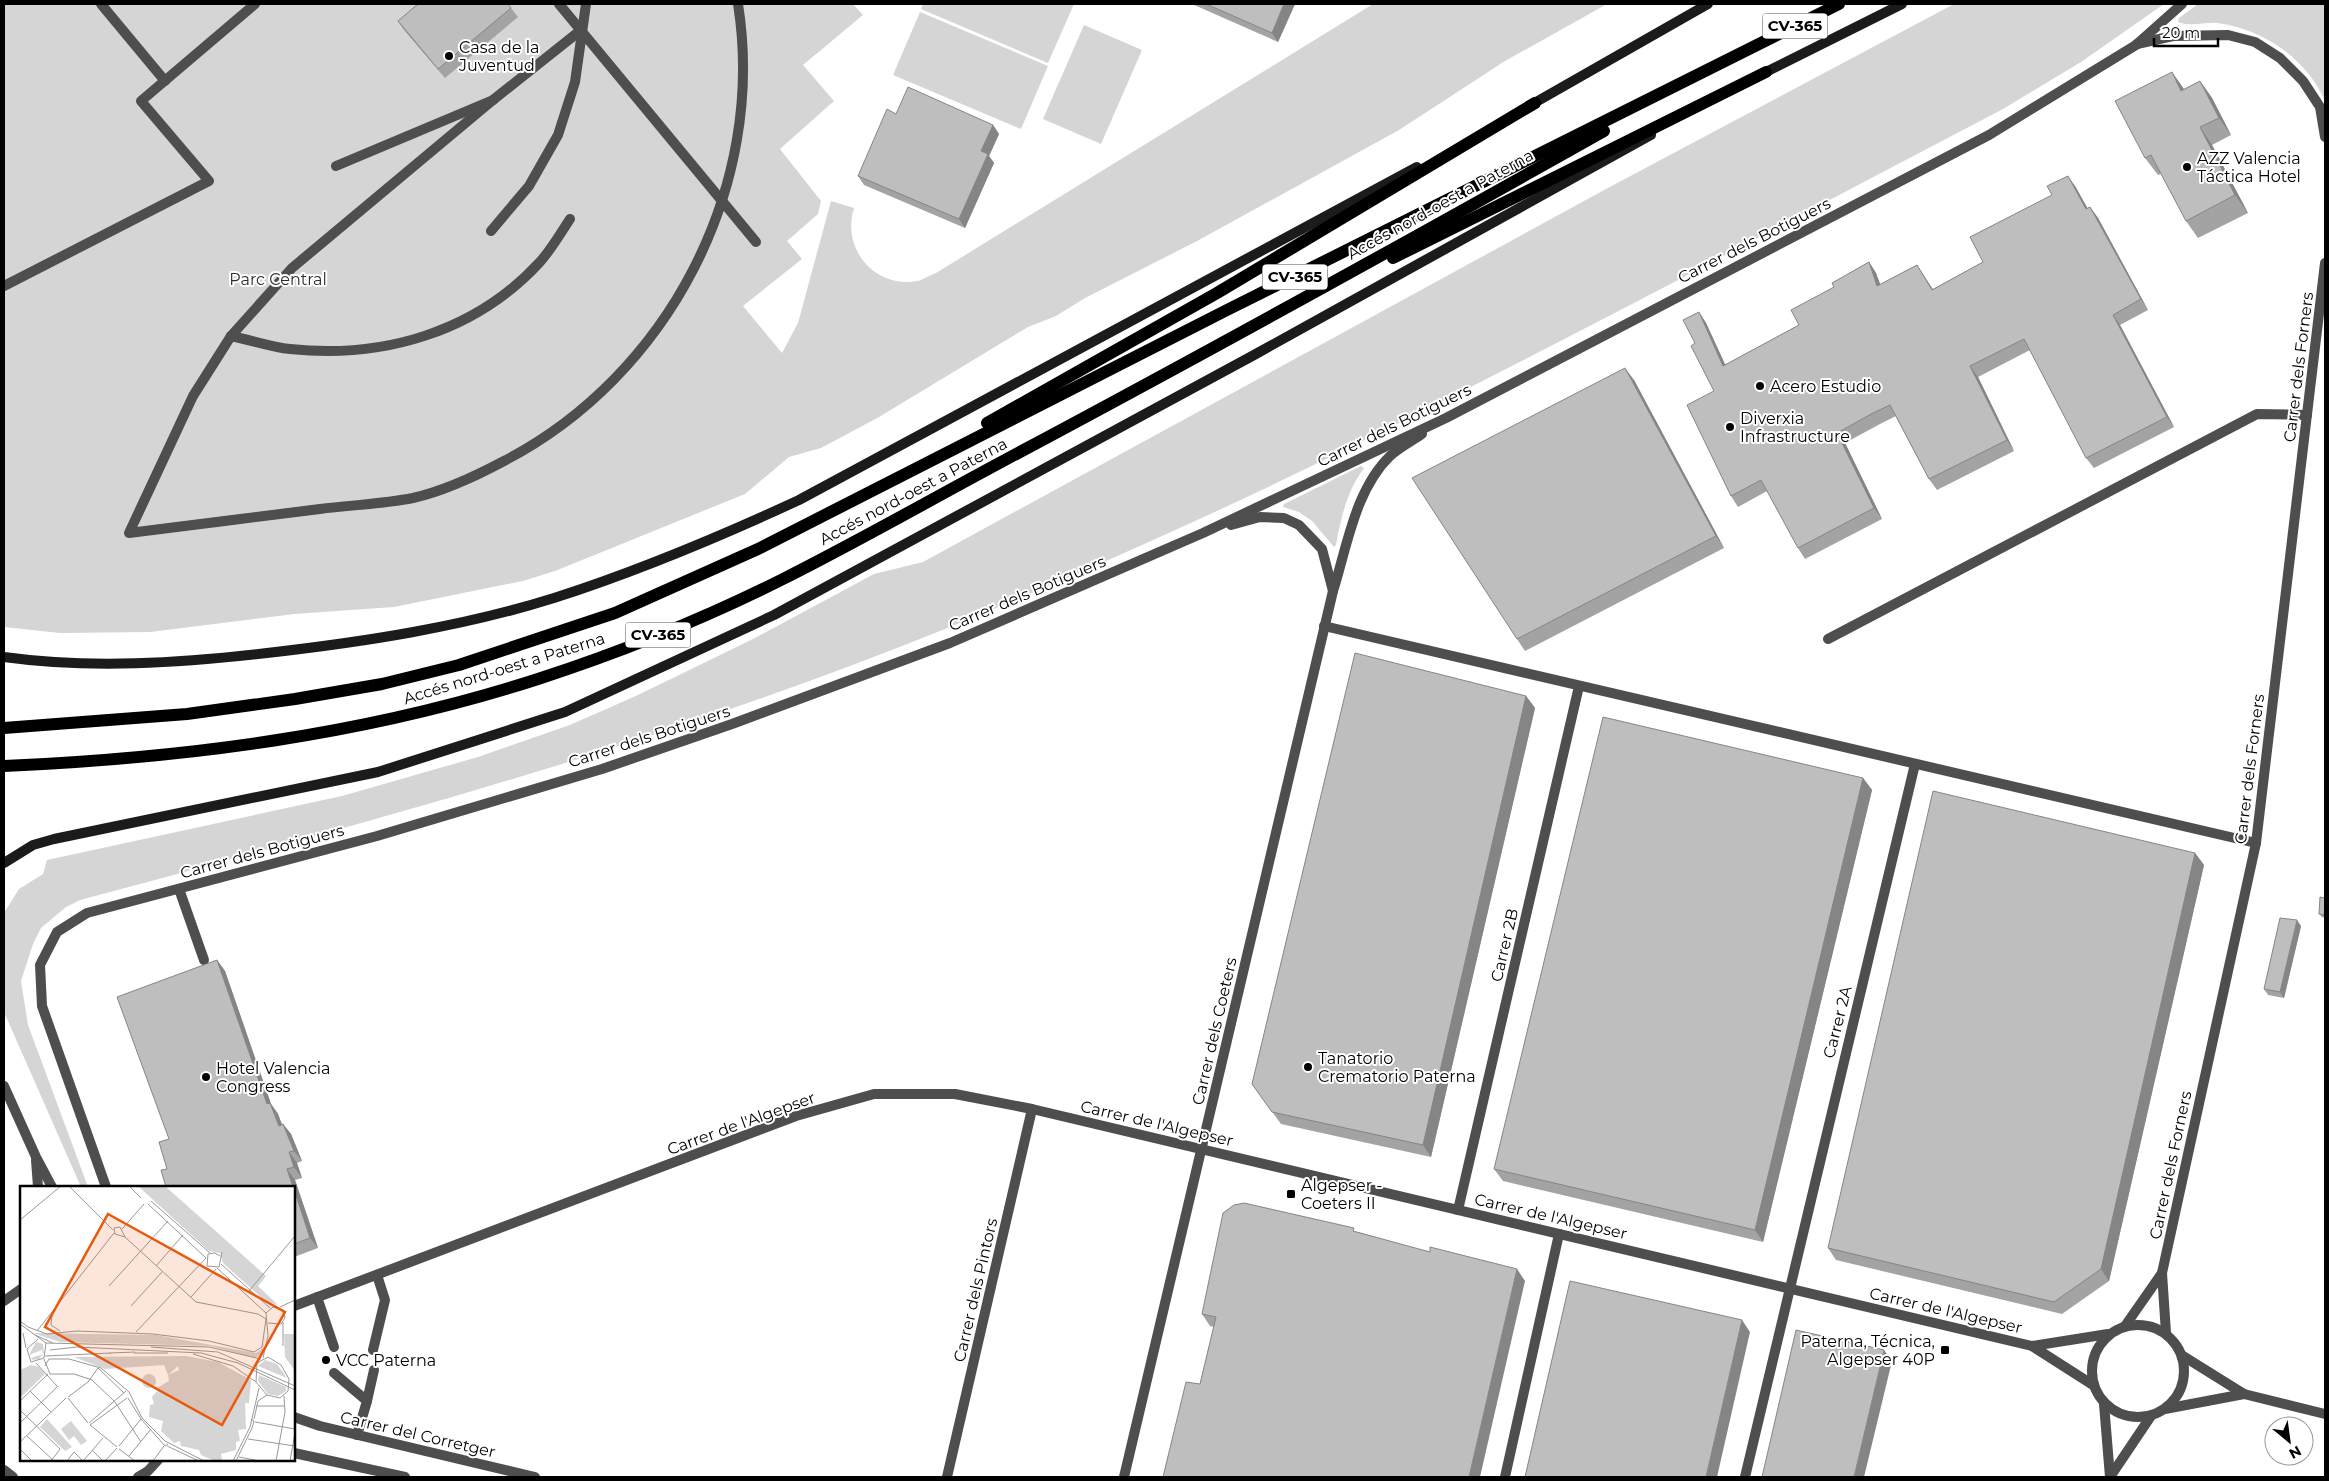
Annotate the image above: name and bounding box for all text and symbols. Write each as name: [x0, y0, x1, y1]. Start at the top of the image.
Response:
road number: CV-365: [1762, 14, 1828, 38]
scale bar: [2154, 15, 2218, 47]
text: 20 m: [2162, 23, 2200, 42]
place label: Casa de la Juventud: [458, 38, 540, 75]
marker: Casa de la Juventud: [443, 50, 455, 62]
street label: Accés nord-oest a Paterna: [1344, 145, 1537, 264]
place label: AZZ Valencia Táctica Hotel: [2197, 149, 2301, 186]
marker: AZZ Valencia Táctica Hotel: [2181, 161, 2193, 173]
street label: Carrer dels Botiguers: [1675, 194, 1834, 287]
road number: CV-365: [1262, 264, 1328, 290]
park label: Parc Central: [229, 270, 327, 289]
street label: Carrer dels Forners: [2280, 291, 2317, 443]
place label: Acero Estudio: [1770, 377, 1881, 396]
street label: Carrer dels Botiguers: [1314, 380, 1474, 471]
marker: Acero Estudio: [1754, 380, 1766, 392]
place label: Diverxia Infrastructure: [1740, 409, 1850, 446]
marker: Diverxia Infrastructure: [1724, 421, 1736, 433]
street label: Accés nord-oest a Paterna: [816, 434, 1010, 549]
street label: Carrer dels Botiguers: [946, 552, 1109, 635]
road number: CV-365: [626, 622, 690, 648]
street label: Accés nord-oest a Paterna: [401, 629, 607, 708]
street label: Carrer dels Forners: [2231, 693, 2268, 845]
street label: Carrer dels Botiguers: [566, 701, 732, 772]
street label: Carrer dels Botiguers: [178, 820, 346, 882]
street label: Carrer 2B: [1487, 907, 1522, 984]
street label: Carrer dels Coeters: [1188, 955, 1241, 1107]
street label: Carrer 2A: [1819, 983, 1856, 1060]
place label: Tanatorio Crematorio Paterna: [1318, 1049, 1476, 1086]
place label: Hotel Valencia Congress: [216, 1059, 331, 1096]
marker: Tanatorio Crematorio Paterna: [1302, 1061, 1314, 1073]
marker: Hotel Valencia Congress: [200, 1071, 212, 1083]
street label: Carrer de l'Algepser: [665, 1088, 818, 1159]
street label: Carrer dels Forners: [2145, 1089, 2196, 1241]
street label: Carrer de l'Algepser: [1079, 1097, 1235, 1150]
place label: Algepser - Coeters II: [1301, 1176, 1382, 1213]
inset map: [20, 1186, 295, 1461]
marker: Algepser - Coeters II: [1285, 1188, 1297, 1200]
street label: Carrer de l'Algepser: [1473, 1190, 1629, 1243]
street label: Carrer dels Pintors: [950, 1216, 1001, 1364]
street label: Carrer de l'Algepser: [1868, 1284, 2024, 1337]
place label: Paterna, Técnica, Algepser 40P: [1800, 1332, 1935, 1369]
marker: Paterna, Técnica, Algepser 40P: [1939, 1344, 1951, 1356]
place label: VCC Paterna: [336, 1351, 436, 1370]
marker: VCC Paterna: [320, 1354, 332, 1366]
street label: Carrer del Corretger: [338, 1407, 497, 1462]
north arrow: [2264, 1416, 2314, 1466]
text: N: [2286, 1442, 2305, 1463]

